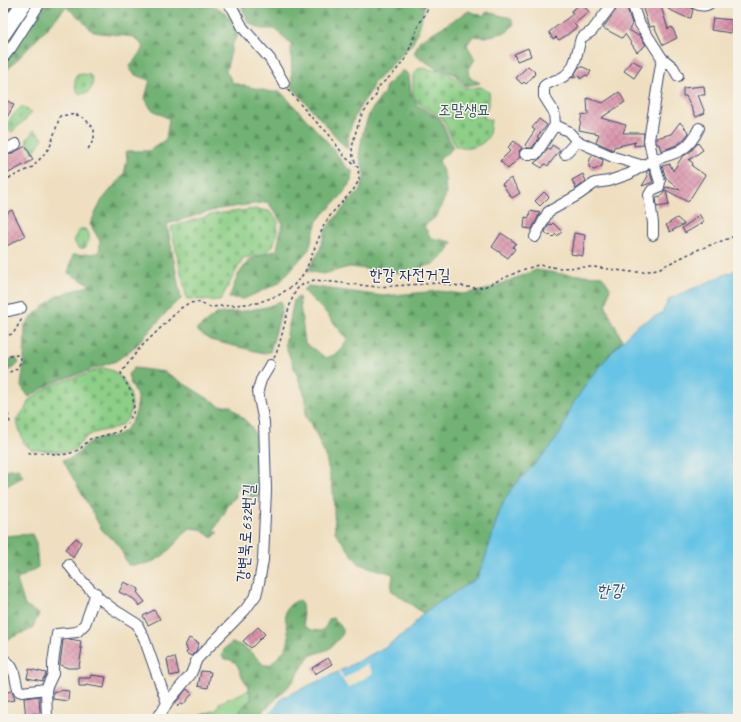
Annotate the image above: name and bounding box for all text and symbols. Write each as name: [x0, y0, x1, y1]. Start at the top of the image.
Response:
park label: 조말생묘: [438, 100, 490, 120]
street label: 한강 자전거길: [369, 265, 451, 285]
street label: 강변북로632번길: [233, 483, 259, 583]
water label: 한강: [596, 580, 626, 601]

